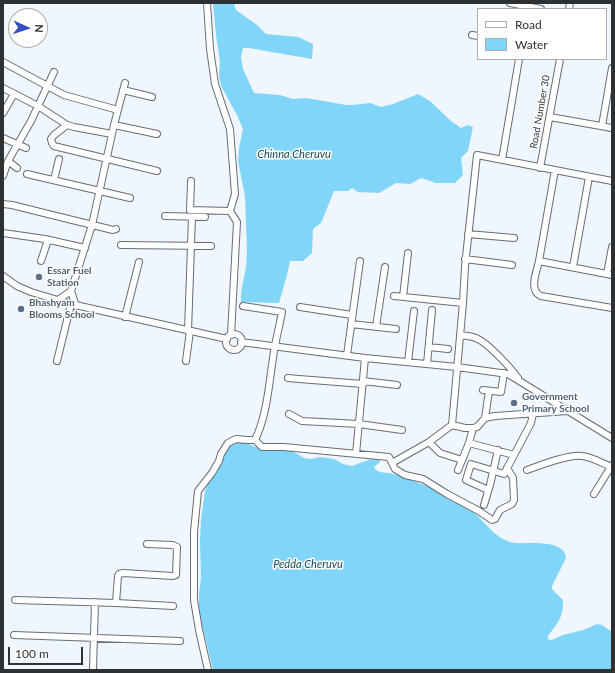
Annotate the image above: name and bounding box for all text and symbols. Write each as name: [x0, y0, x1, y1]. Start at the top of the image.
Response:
north arrow: [8, 8, 48, 48]
legend: [477, 8, 607, 60]
text: Road: [515, 17, 542, 32]
text: N: [33, 24, 46, 33]
text: Water: [515, 37, 548, 52]
street label: Road Number 30: [528, 74, 552, 150]
water label: Chinna Cheruvu: [257, 147, 331, 161]
place label: Essar Fuel Station: [47, 265, 91, 288]
marker: Essar Fuel Station: [34, 272, 44, 282]
place label: Bhashyam Blooms School: [29, 297, 95, 320]
marker: Bhashyam Blooms School: [16, 304, 26, 314]
place label: Government Primary School: [522, 391, 589, 414]
marker: Government Primary School: [509, 398, 519, 408]
water label: Pedda Cheruvu: [273, 557, 343, 571]
scale bar: [10, 639, 85, 665]
text: 100 m: [15, 646, 49, 661]

